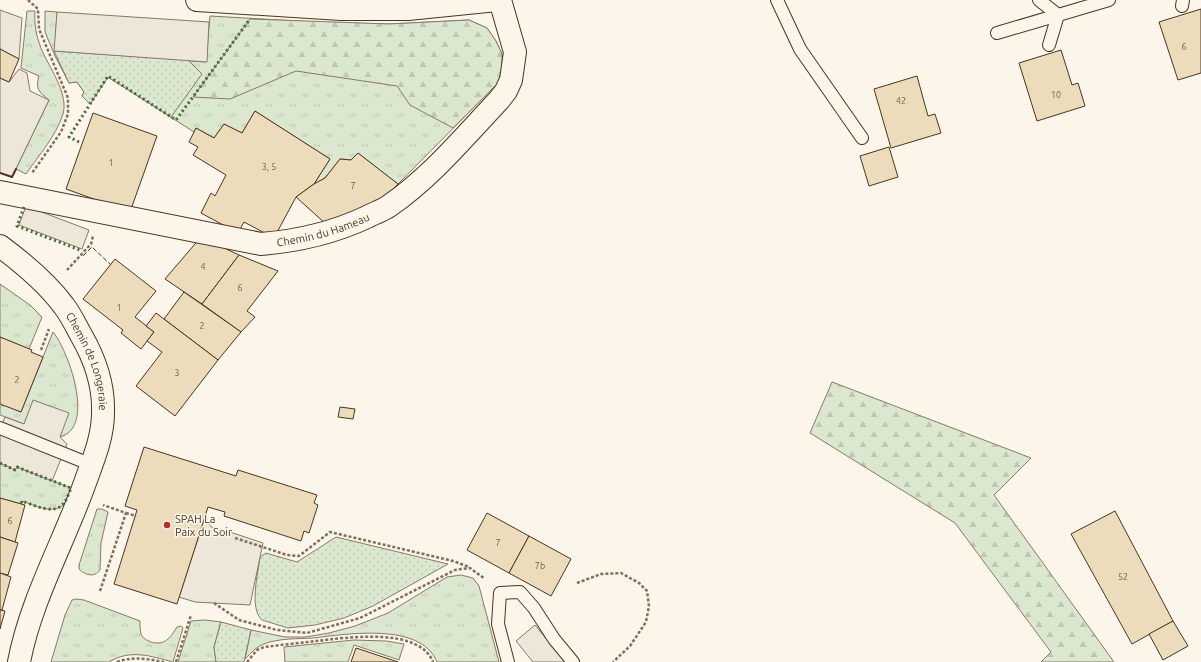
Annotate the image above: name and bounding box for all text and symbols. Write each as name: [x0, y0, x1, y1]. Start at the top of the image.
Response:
house number: 6: [1181, 42, 1187, 52]
house number: 10: [1051, 90, 1061, 100]
house number: 42: [896, 96, 906, 106]
house number: 1: [108, 158, 114, 168]
house number: 3, 5: [262, 162, 276, 172]
house number: 7: [350, 181, 356, 191]
street label: Chemin du Hameau: [276, 211, 371, 248]
house number: 4: [200, 262, 206, 272]
house number: 6: [237, 283, 243, 293]
house number: 1: [116, 303, 122, 313]
street label: Chemin de Longeraie: [64, 310, 109, 411]
house number: 2: [199, 321, 205, 331]
house number: 3: [174, 368, 180, 378]
house number: 2: [14, 375, 20, 385]
place label: SPAH La Paix du Soir: [175, 513, 233, 538]
house number: 6: [7, 516, 13, 526]
marker: SPAH La Paix du Soir: [162, 520, 172, 530]
house number: 7: [495, 538, 501, 548]
house number: 7b: [535, 561, 545, 571]
house number: 52: [1118, 572, 1128, 582]

